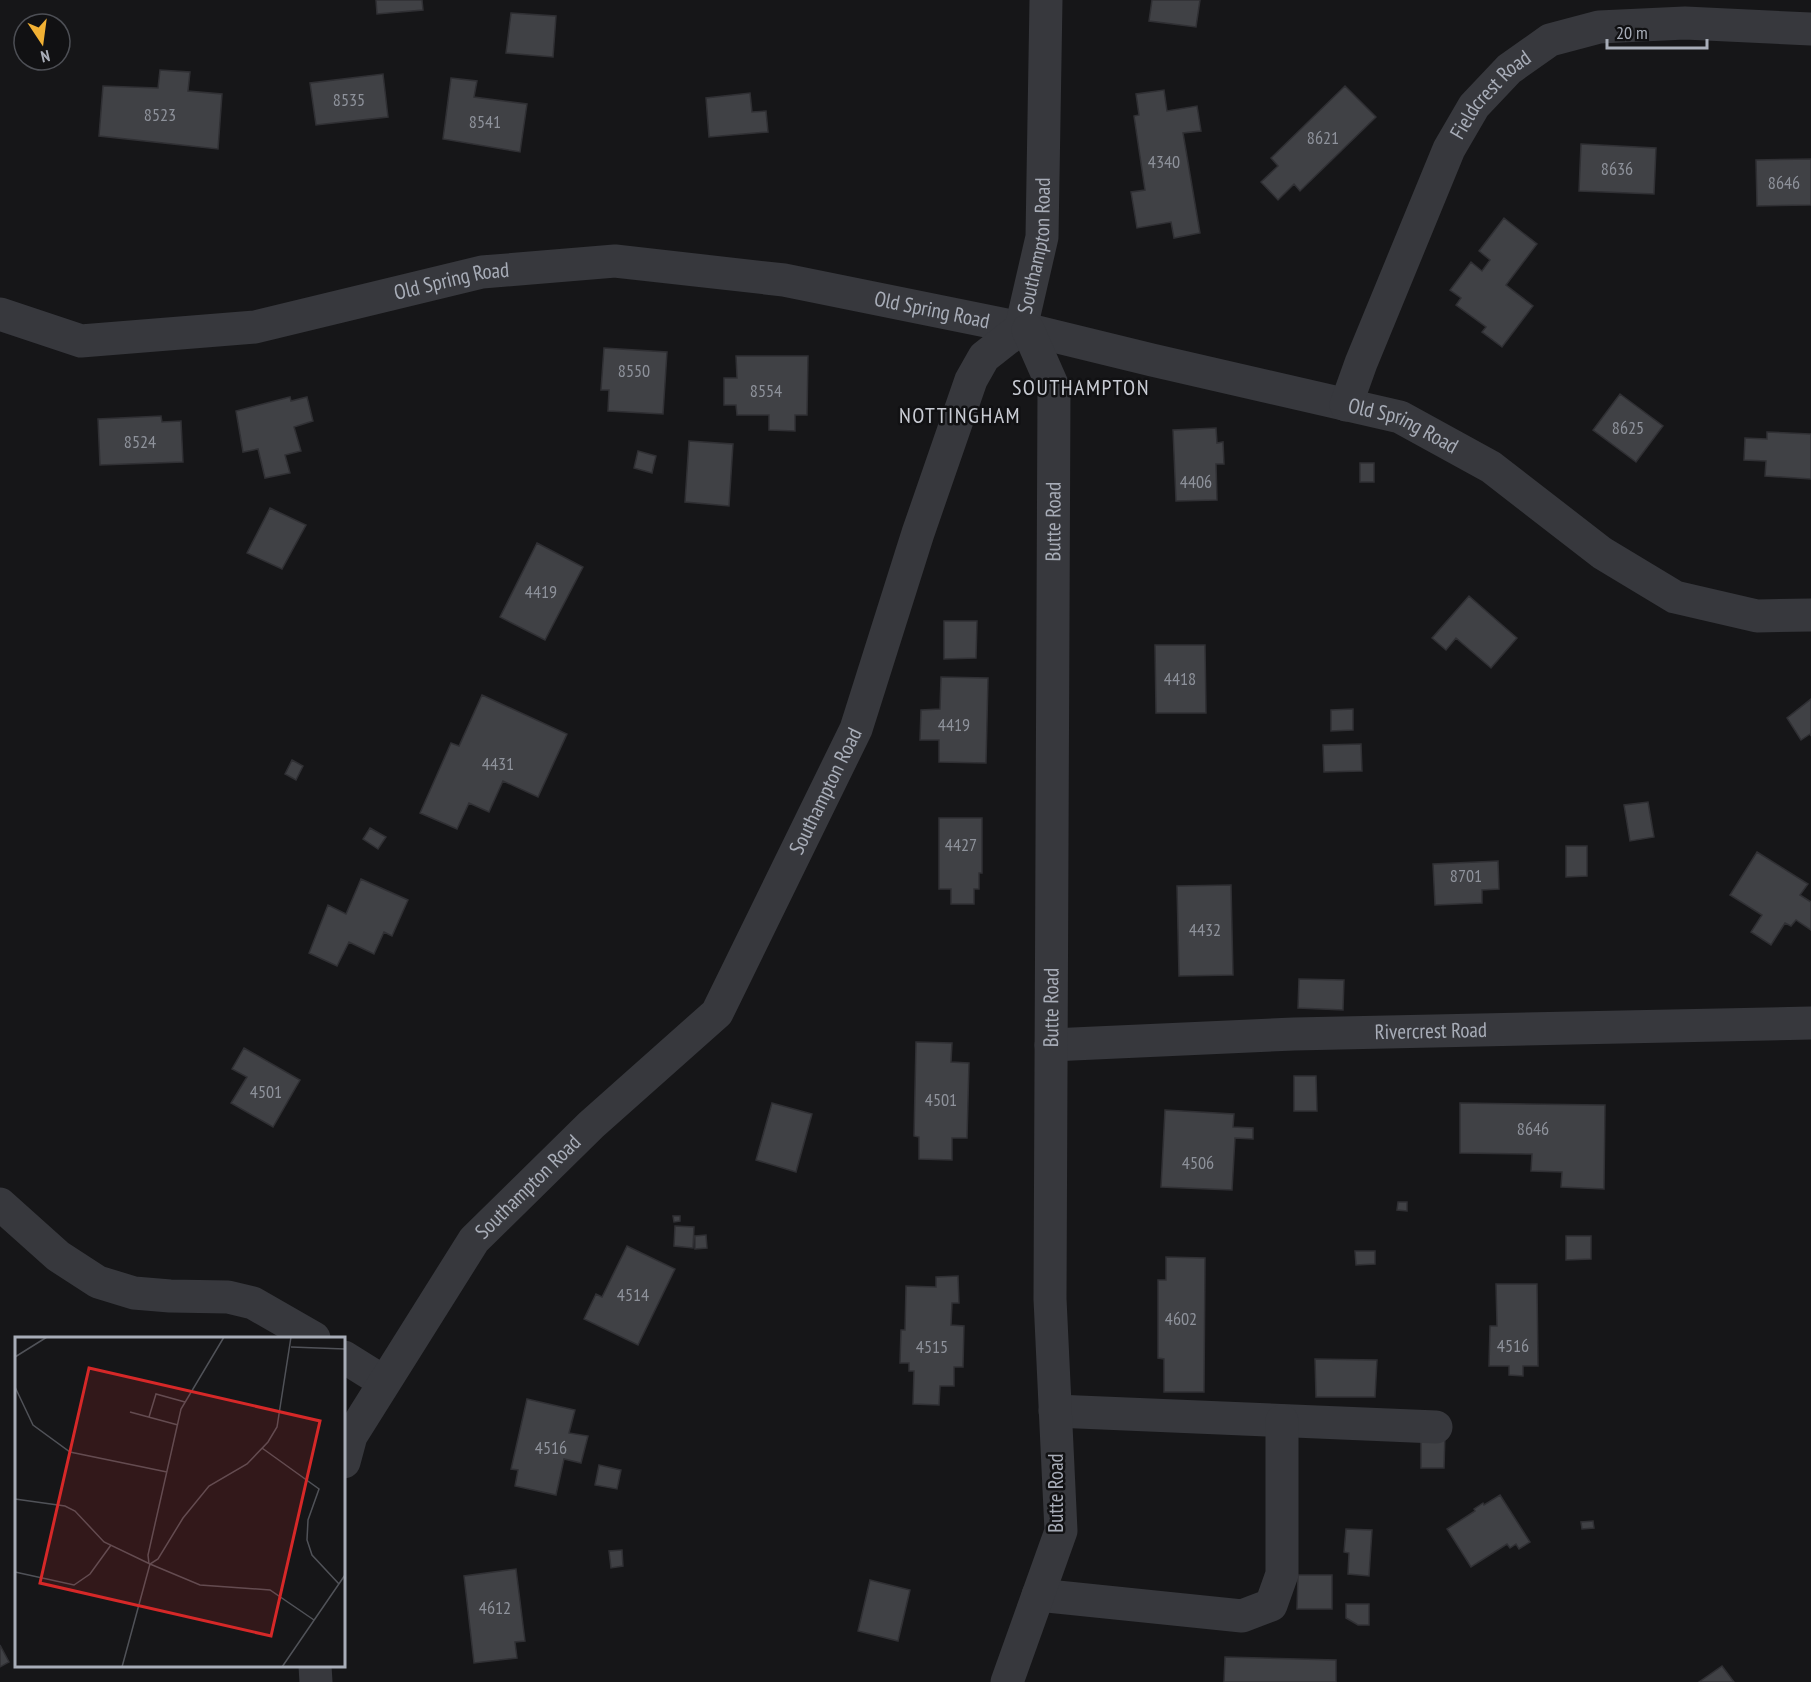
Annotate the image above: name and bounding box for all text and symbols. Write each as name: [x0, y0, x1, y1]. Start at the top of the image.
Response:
north arrow: [12, 12, 72, 72]
scale bar: [1607, 12, 1708, 50]
text: 20 m: [1616, 21, 1648, 44]
street label: Fieldcrest Road: [1444, 44, 1536, 144]
text: N: [39, 46, 52, 67]
house number: 8535: [333, 88, 365, 111]
house number: 8523: [144, 103, 176, 126]
house number: 8541: [469, 110, 501, 133]
house number: 8621: [1307, 126, 1339, 149]
house number: 4340: [1148, 150, 1180, 173]
house number: 8636: [1601, 157, 1633, 180]
house number: 8646: [1768, 171, 1800, 194]
street label: Southampton Road: [1011, 177, 1056, 316]
street label: Old Spring Road: [391, 256, 510, 306]
street label: Old Spring Road: [872, 285, 992, 334]
house number: 8550: [618, 359, 650, 382]
district label: SOUTHAMPTON: [1012, 373, 1150, 401]
house number: 8554: [750, 379, 782, 402]
street label: Old Spring Road: [1346, 392, 1463, 459]
district label: NOTTINGHAM: [899, 401, 1021, 429]
house number: 8625: [1612, 416, 1644, 439]
house number: 8524: [124, 430, 156, 453]
house number: 4406: [1180, 470, 1212, 493]
street label: Butte Road: [1039, 482, 1067, 561]
house number: 4419: [525, 580, 557, 603]
house number: 4418: [1164, 667, 1196, 690]
house number: 4419: [938, 713, 970, 736]
street label: Southampton Road: [783, 723, 868, 859]
house number: 4431: [482, 752, 514, 775]
house number: 4427: [945, 833, 977, 856]
house number: 8701: [1450, 864, 1482, 887]
house number: 4432: [1189, 918, 1221, 941]
street label: Butte Road: [1037, 968, 1064, 1047]
street label: Rivercrest Road: [1374, 1016, 1487, 1045]
house number: 4501: [250, 1080, 282, 1103]
house number: 4501: [925, 1088, 957, 1111]
house number: 8646: [1517, 1117, 1549, 1140]
street label: Southampton Road: [469, 1129, 586, 1244]
house number: 4506: [1182, 1151, 1214, 1174]
house number: 4514: [617, 1283, 649, 1306]
house number: 4602: [1165, 1307, 1197, 1330]
house number: 4516: [1497, 1334, 1529, 1357]
house number: 4515: [916, 1335, 948, 1358]
inset map: [15, 1337, 345, 1667]
house number: 4516: [535, 1436, 567, 1459]
street label: Butte Road: [1042, 1453, 1069, 1533]
house number: 4612: [479, 1596, 511, 1619]

